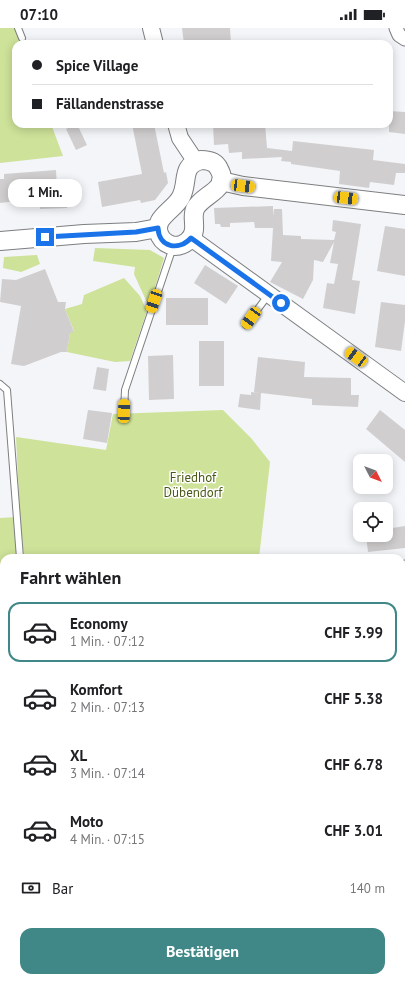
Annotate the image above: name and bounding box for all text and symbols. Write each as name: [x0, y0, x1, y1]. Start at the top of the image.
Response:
text: 07:10: [20, 5, 58, 24]
text: Spice Village: [56, 56, 138, 75]
text: Fällandenstrasse: [56, 94, 164, 113]
callout: 1 Min.: [8, 179, 82, 207]
car: [230, 179, 256, 193]
text: 1 Min.: [28, 184, 62, 201]
car: [333, 191, 359, 205]
route end: [36, 228, 54, 246]
car: [144, 288, 164, 314]
route start: [272, 294, 290, 312]
car: [239, 305, 263, 331]
car: [343, 345, 369, 369]
car: [118, 399, 130, 423]
north arrow: [353, 454, 393, 494]
map controls: [353, 454, 393, 542]
park label: Friedhof Dübendorf: [164, 469, 223, 501]
button: locate: [353, 502, 393, 542]
text: Fahrt wählen: [20, 566, 121, 589]
icon: car: [22, 614, 58, 650]
text: Economy: [70, 614, 128, 633]
text: CHF 3.99: [324, 623, 383, 642]
text: 1 Min. · 07:12: [70, 633, 145, 650]
icon: car: [22, 680, 58, 716]
text: Komfort: [70, 680, 122, 699]
text: CHF 5.38: [324, 689, 383, 708]
text: 2 Min. · 07:13: [70, 699, 145, 716]
icon: car: [22, 746, 58, 782]
text: XL: [70, 746, 87, 765]
text: CHF 6.78: [324, 755, 383, 774]
text: 3 Min. · 07:14: [70, 765, 145, 782]
icon: car: [22, 812, 58, 848]
text: Moto: [70, 812, 103, 831]
text: CHF 3.01: [324, 821, 383, 840]
text: 4 Min. · 07:15: [70, 831, 145, 848]
icon: cash: [20, 877, 42, 899]
text: Bar: [52, 879, 73, 898]
text: 140 m: [350, 880, 385, 897]
button: Bestätigen: [20, 928, 385, 974]

